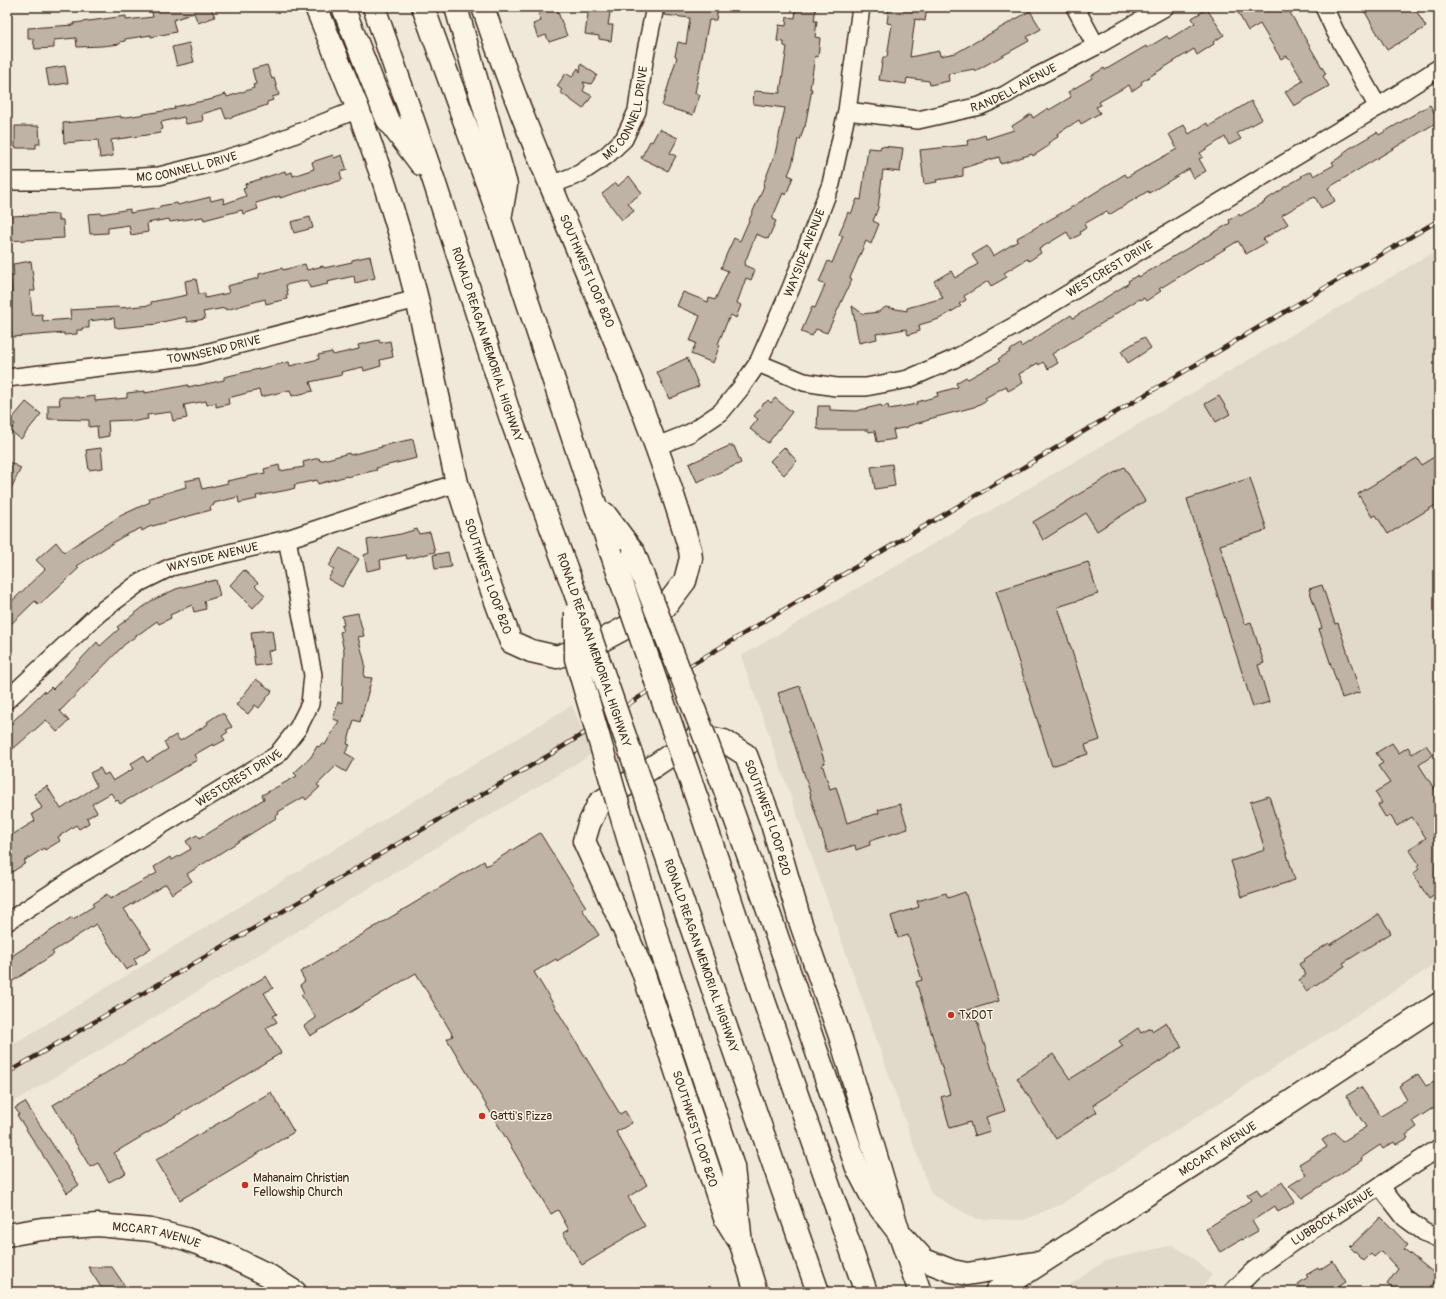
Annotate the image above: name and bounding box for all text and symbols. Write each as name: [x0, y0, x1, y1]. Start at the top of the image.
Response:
street label: RANDELL AVENUE: [969, 61, 1059, 116]
street label: MC CONNELL DRIVE: [600, 65, 651, 163]
street label: MC CONNELL DRIVE: [136, 149, 239, 185]
street label: WAYSIDE AVENUE: [781, 207, 829, 299]
street label: SOUTHWEST LOOP 820: [556, 212, 617, 330]
street label: WESTCREST DRIVE: [1064, 237, 1156, 301]
street label: RONALD REAGAN MEMORIAL HIGHWAY: [448, 245, 526, 444]
street label: TOWNSEND DRIVE: [166, 332, 262, 367]
street label: SOUTHWEST LOOP 820: [461, 517, 515, 637]
street label: WAYSIDE AVENUE: [165, 539, 260, 576]
street label: RONALD REAGAN MEMORIAL HIGHWAY: [553, 551, 634, 749]
street label: WESTCREST DRIVE: [193, 747, 286, 810]
street label: SOUTHWEST LOOP 820: [740, 758, 794, 878]
street label: RONALD REAGAN MEMORIAL HIGHWAY: [660, 857, 741, 1055]
place label: TxDOT: [959, 1008, 993, 1023]
marker: TxDOT: [946, 1010, 956, 1020]
street label: SOUTHWEST LOOP 820: [669, 1069, 720, 1189]
place label: Gatti's Pizza: [490, 1109, 553, 1124]
marker: Gatti's Pizza: [477, 1111, 487, 1121]
street label: MCCART AVENUE: [1176, 1119, 1260, 1180]
place label: Mahanaim Christian Fellowship Church: [253, 1171, 350, 1200]
marker: Mahanaim Christian Fellowship Church: [240, 1180, 250, 1190]
street label: LUBBOCK AVENUE: [1289, 1185, 1377, 1249]
street label: MCCART AVENUE: [112, 1219, 202, 1252]

